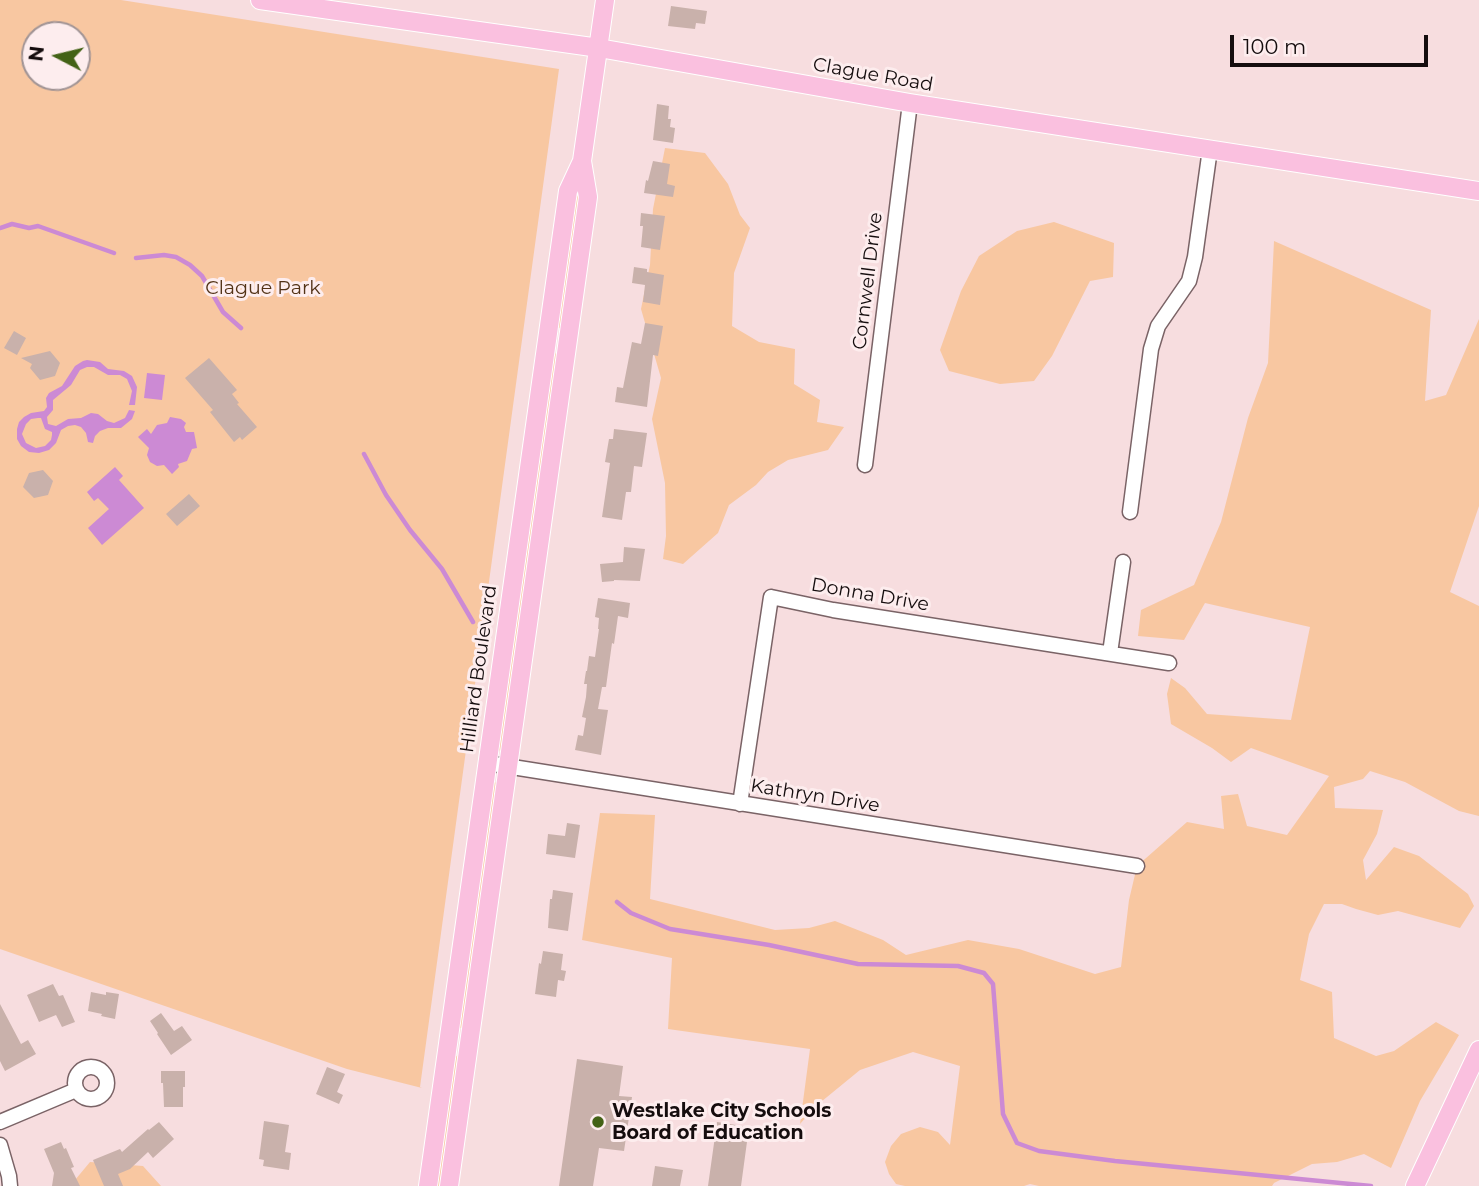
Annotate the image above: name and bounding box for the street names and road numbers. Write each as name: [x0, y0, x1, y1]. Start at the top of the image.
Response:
street label: Clague Road: [811, 53, 935, 97]
street label: Cornwell Drive: [848, 211, 888, 351]
street label: Donna Drive: [809, 573, 931, 617]
street label: Hilliard Boulevard: [456, 584, 502, 754]
street label: Kathryn Drive: [749, 775, 881, 817]

